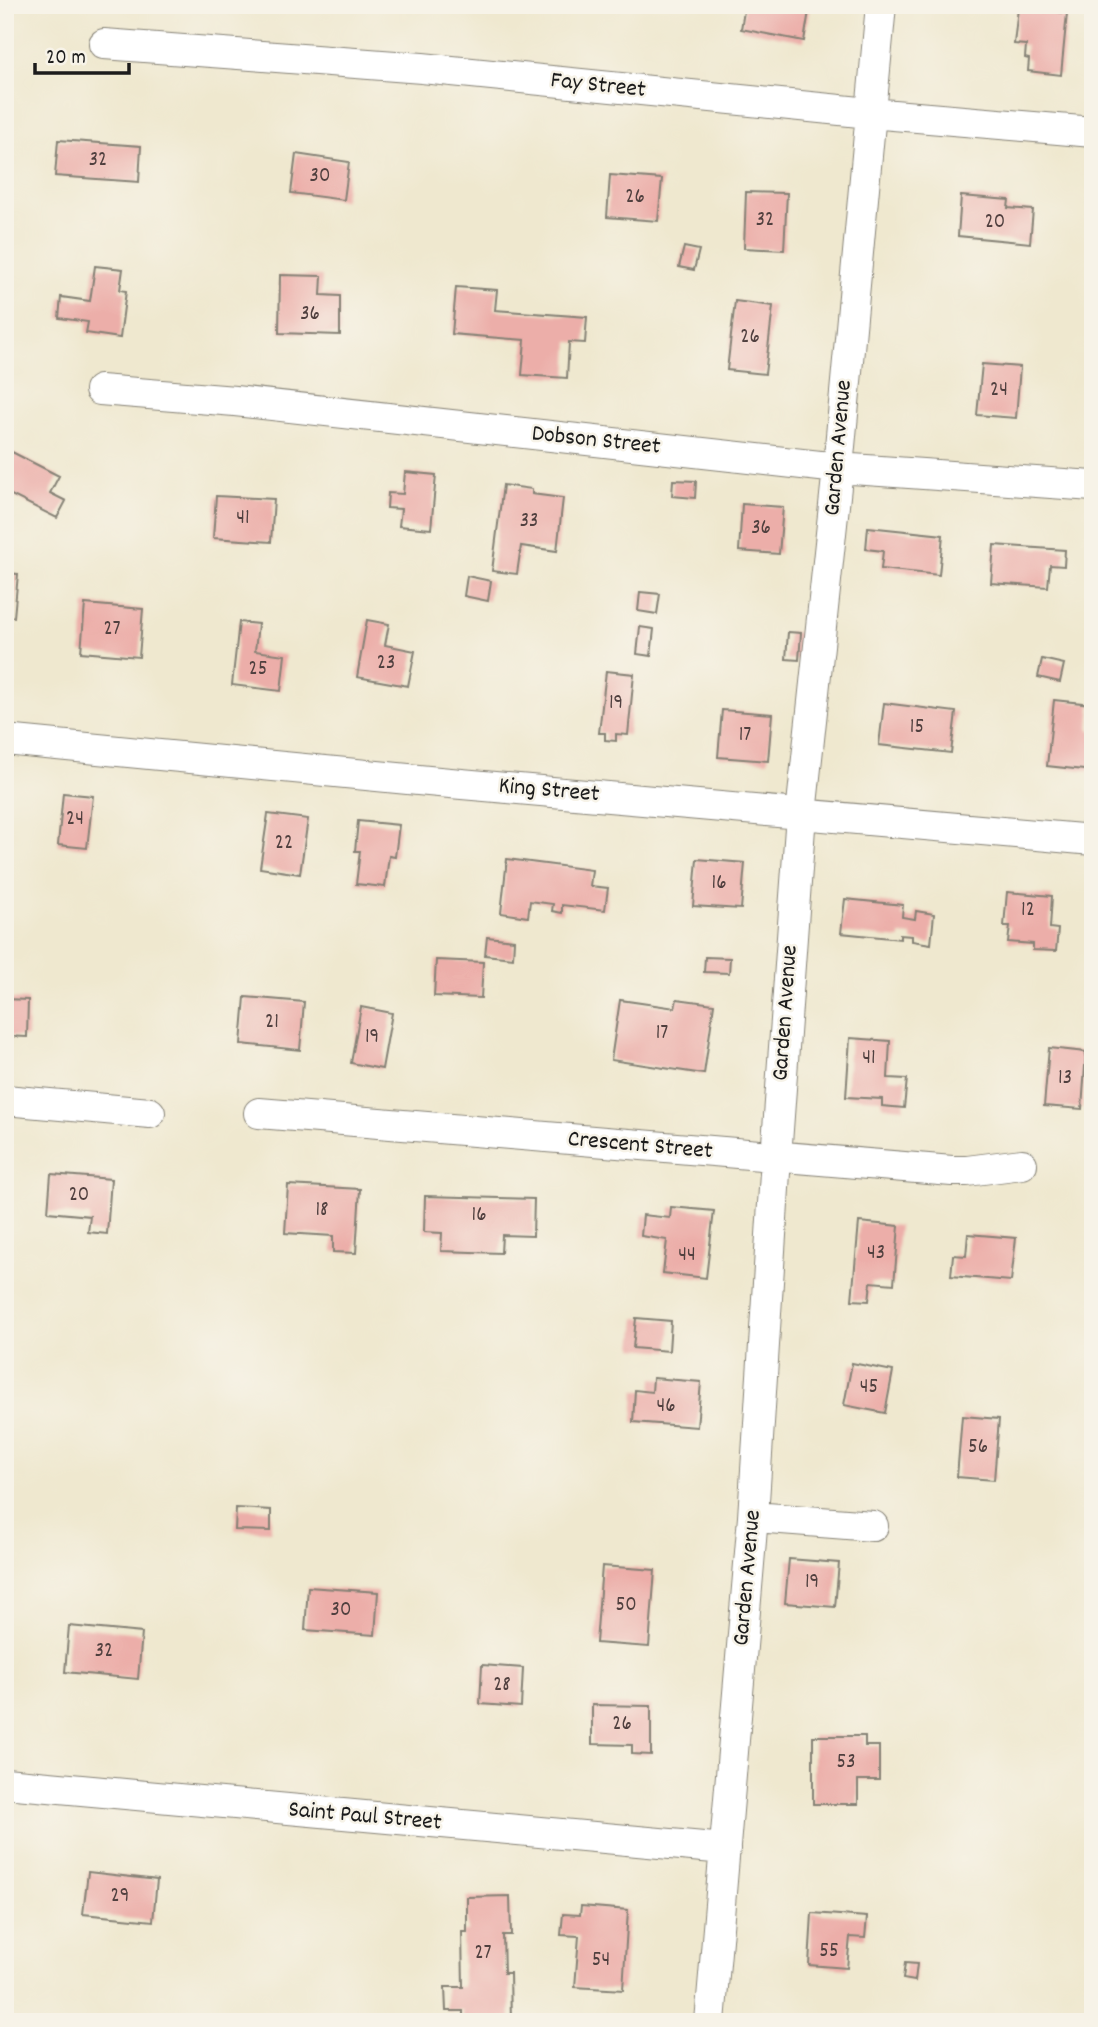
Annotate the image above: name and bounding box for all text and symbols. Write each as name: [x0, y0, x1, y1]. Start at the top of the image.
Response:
scale bar: [35, 32, 130, 76]
text: 20 m: [46, 44, 86, 74]
street label: Fay Street: [549, 64, 647, 108]
house number: 32: [89, 146, 107, 176]
house number: 30: [310, 162, 330, 192]
house number: 26: [625, 183, 645, 213]
house number: 32: [756, 206, 774, 236]
house number: 20: [985, 208, 1005, 238]
house number: 36: [300, 300, 320, 330]
house number: 26: [740, 323, 760, 353]
house number: 24: [990, 376, 1008, 406]
street label: Garden Avenue: [816, 379, 862, 517]
street label: Dobson Street: [530, 417, 662, 465]
house number: 41: [236, 504, 250, 534]
house number: 33: [520, 507, 538, 537]
house number: 36: [751, 514, 771, 544]
house number: 27: [103, 615, 121, 645]
house number: 23: [377, 649, 395, 679]
house number: 25: [249, 655, 267, 685]
house number: 19: [609, 689, 623, 719]
house number: 15: [910, 713, 924, 743]
house number: 17: [739, 721, 751, 751]
street label: King Street: [497, 770, 601, 812]
house number: 24: [66, 805, 84, 835]
house number: 22: [275, 829, 293, 859]
house number: 16: [712, 869, 726, 899]
house number: 12: [1021, 896, 1035, 926]
street label: Garden Avenue: [764, 944, 808, 1082]
house number: 21: [265, 1008, 279, 1038]
house number: 17: [656, 1019, 668, 1049]
house number: 19: [365, 1023, 379, 1053]
house number: 41: [862, 1044, 876, 1074]
house number: 13: [1058, 1064, 1072, 1094]
street label: Crescent Street: [566, 1123, 714, 1169]
house number: 20: [69, 1181, 89, 1211]
house number: 18: [315, 1196, 329, 1226]
house number: 16: [472, 1201, 486, 1231]
house number: 43: [867, 1239, 885, 1269]
house number: 44: [678, 1241, 696, 1271]
house number: 45: [860, 1373, 878, 1403]
house number: 46: [656, 1392, 676, 1422]
house number: 56: [968, 1433, 988, 1463]
street label: Garden Avenue: [725, 1509, 771, 1647]
house number: 19: [805, 1568, 819, 1598]
house number: 50: [615, 1591, 637, 1621]
house number: 30: [331, 1596, 351, 1626]
house number: 32: [95, 1637, 113, 1667]
house number: 28: [493, 1671, 511, 1701]
house number: 26: [612, 1710, 632, 1740]
house number: 53: [836, 1748, 856, 1778]
street label: Saint Paul Street: [287, 1793, 443, 1841]
house number: 29: [111, 1882, 129, 1912]
house number: 55: [819, 1937, 839, 1967]
house number: 27: [474, 1939, 492, 1969]
house number: 54: [592, 1946, 610, 1976]

